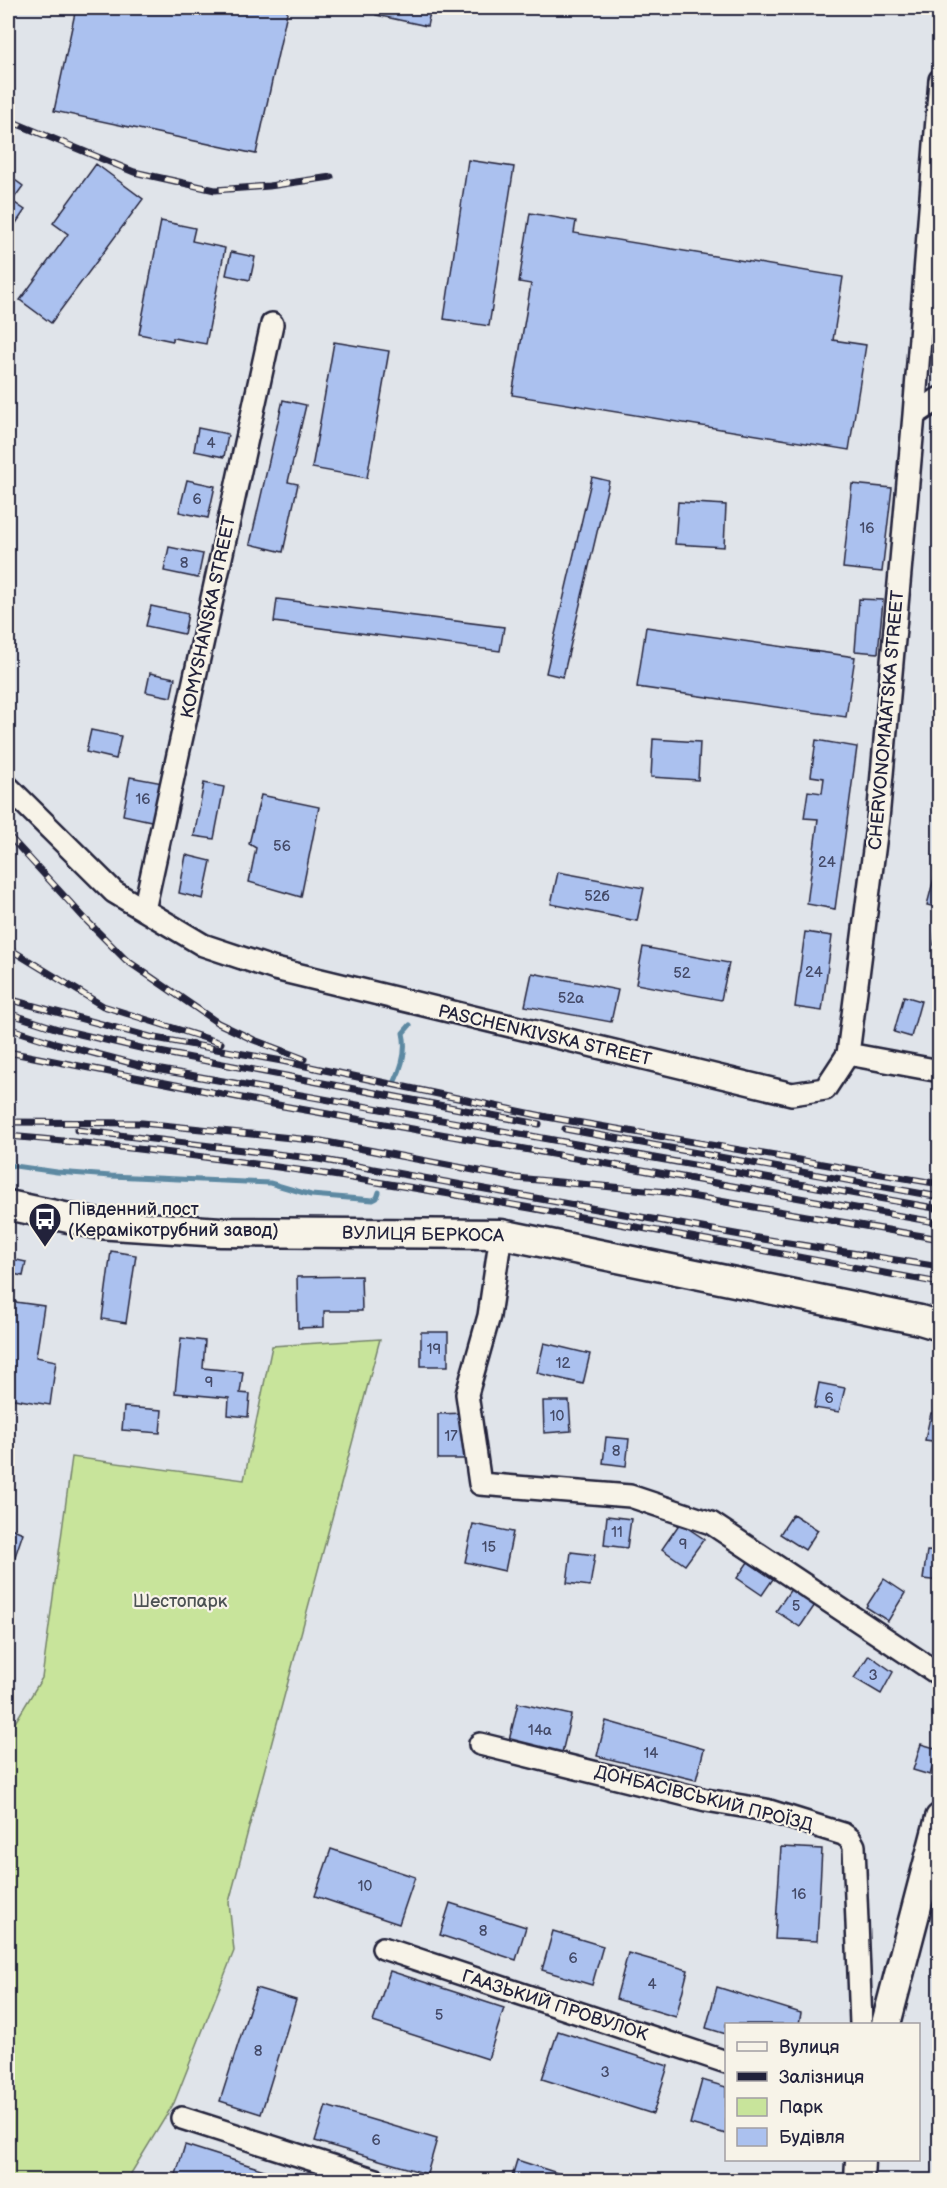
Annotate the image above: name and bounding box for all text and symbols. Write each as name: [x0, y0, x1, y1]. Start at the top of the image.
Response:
house number: 4: [206, 434, 216, 453]
house number: 6: [192, 490, 202, 509]
street label: KOMYSHANSKA STREET: [177, 514, 240, 720]
house number: 16: [860, 519, 874, 538]
house number: 8: [180, 554, 189, 573]
street label: CHERVONOMAIATSKA STREET: [865, 589, 908, 851]
house number: 16: [136, 790, 150, 809]
house number: 56: [273, 837, 291, 856]
house number: 24: [818, 853, 836, 872]
house number: 52б: [584, 887, 610, 906]
house number: 24: [805, 963, 823, 982]
house number: 52: [673, 964, 691, 983]
house number: 52а: [558, 989, 584, 1008]
street label: PASCHENKIVSKA STREET: [436, 1001, 654, 1070]
place label: Південний пост (Керамікотрубний завод): [68, 1199, 279, 1241]
bus stop icon: Південний пост (Керамікотрубний завод): [27, 1201, 63, 1248]
street label: ВУЛИЦЯ БЕРКОСА: [342, 1223, 504, 1246]
house number: 19: [427, 1340, 441, 1359]
house number: 12: [556, 1354, 570, 1373]
house number: 9: [205, 1373, 213, 1392]
house number: 6: [824, 1389, 834, 1408]
house number: 10: [550, 1407, 564, 1426]
house number: 17: [444, 1427, 458, 1446]
house number: 8: [612, 1442, 621, 1461]
house number: 11: [611, 1523, 623, 1542]
house number: 9: [679, 1535, 687, 1554]
house number: 15: [482, 1538, 496, 1557]
park label: Шестопарк: [133, 1591, 228, 1612]
house number: 5: [792, 1597, 800, 1616]
house number: 3: [868, 1666, 878, 1685]
house number: 14а: [528, 1721, 552, 1740]
house number: 14: [644, 1744, 658, 1763]
street label: ДОНБАСІВСЬКИЙ ПРОЇЗД: [592, 1760, 816, 1836]
house number: 10: [358, 1877, 372, 1896]
house number: 16: [792, 1885, 806, 1904]
house number: 8: [479, 1922, 488, 1941]
house number: 6: [568, 1949, 578, 1968]
street label: ГААЗЬКИЙ ПРОВУЛОК: [459, 1965, 651, 2046]
house number: 4: [647, 1975, 657, 1994]
house number: 5: [435, 2006, 443, 2025]
legend: [725, 2023, 920, 2161]
text: Вулиця: [779, 2037, 840, 2058]
house number: 8: [254, 2042, 263, 2061]
house number: 3: [600, 2063, 610, 2082]
text: Залізниця: [779, 2067, 864, 2088]
text: Парк: [779, 2097, 823, 2118]
text: Будівля: [779, 2127, 845, 2148]
house number: 6: [371, 2131, 381, 2150]

